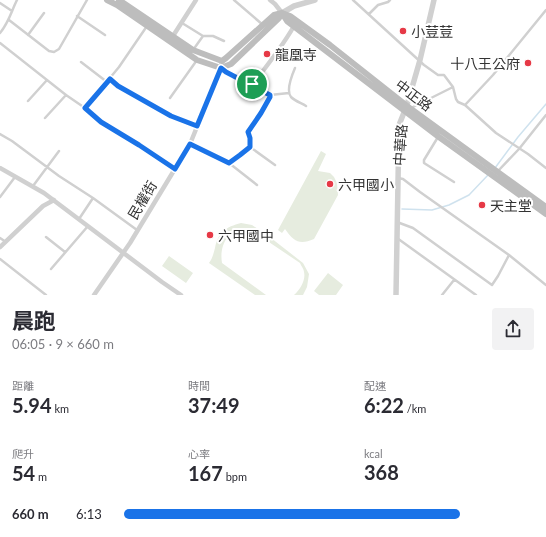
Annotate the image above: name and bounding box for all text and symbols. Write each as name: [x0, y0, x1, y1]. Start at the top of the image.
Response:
place label: 小荳荳: [411, 23, 453, 40]
marker: 小荳荳: [398, 26, 408, 36]
place label: 龍凰寺: [275, 46, 317, 63]
marker: 龍凰寺: [262, 49, 272, 59]
place label: 十八王公府: [450, 55, 520, 72]
marker: 十八王公府: [523, 58, 533, 68]
pin: [235, 67, 269, 101]
icon: arrive: [241, 73, 263, 95]
street label: 中正路: [392, 76, 436, 114]
street label: 中華路: [390, 123, 410, 167]
place label: 六甲國小: [338, 176, 394, 193]
street label: 民權街: [124, 178, 160, 222]
marker: 六甲國小: [325, 179, 335, 189]
place label: 天主堂: [490, 197, 532, 214]
marker: 天主堂: [477, 200, 487, 210]
place label: 六甲國中: [218, 227, 274, 244]
marker: 六甲國中: [205, 230, 215, 240]
text: 晨跑: [12, 307, 56, 334]
button: share: [492, 308, 534, 350]
text: 06:05 · 9 × 660 m: [12, 336, 114, 352]
text: 距離: [12, 379, 34, 392]
text: 時間: [188, 379, 210, 392]
text: 配速: [364, 379, 386, 392]
text: 5.94: [12, 393, 52, 417]
text: 37:49: [188, 393, 240, 417]
text: 6:22: [364, 393, 404, 417]
text: km: [52, 402, 69, 415]
text: /km: [404, 402, 426, 415]
text: 爬升: [12, 447, 34, 460]
text: 心率: [188, 447, 210, 460]
text: kcal: [364, 447, 383, 460]
text: 368: [364, 460, 399, 484]
text: 54: [12, 461, 35, 485]
text: 167: [188, 461, 223, 485]
text: m: [35, 470, 47, 483]
text: bpm: [223, 470, 247, 483]
text: 660 m: [12, 506, 49, 522]
text: 6:13: [76, 506, 102, 522]

